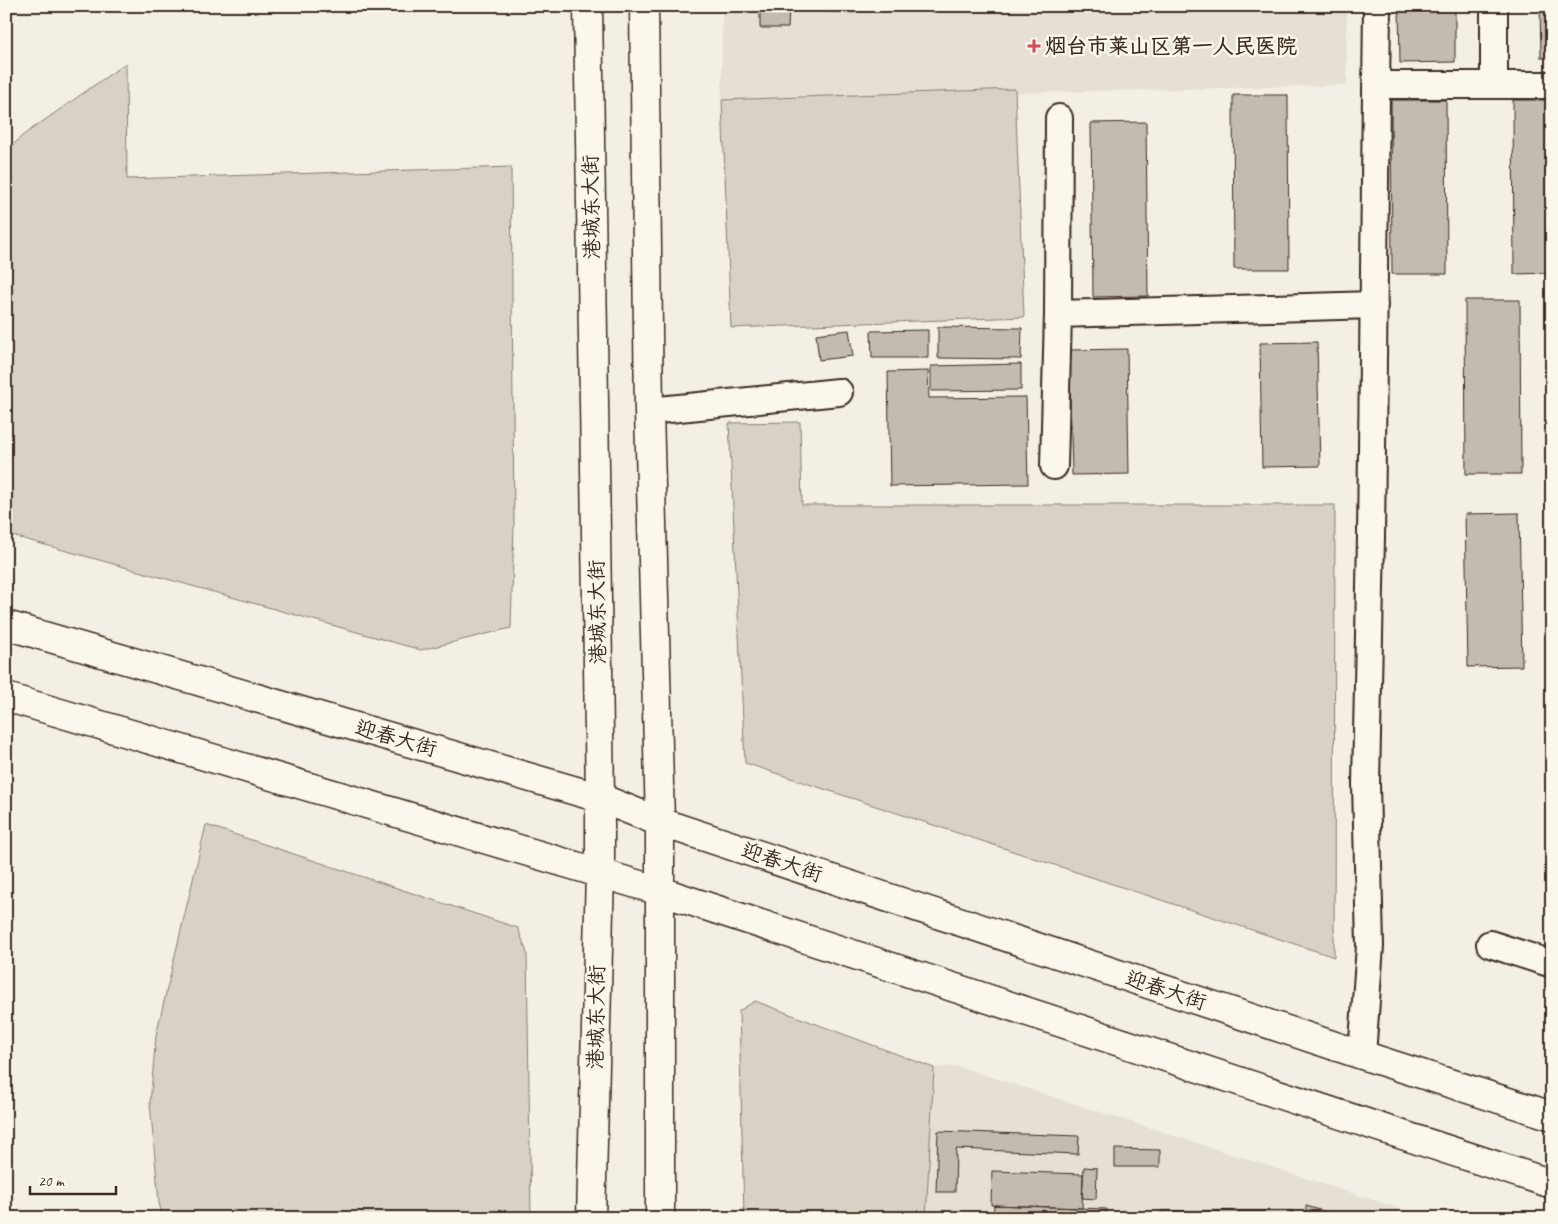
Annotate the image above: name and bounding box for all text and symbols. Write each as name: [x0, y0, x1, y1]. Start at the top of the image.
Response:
place label: 烟台市莱山区第一人民医院: [1045, 33, 1297, 59]
marker: 烟台市莱山区第一人民医院: [1027, 39, 1041, 53]
street label: 港城东大街: [577, 154, 605, 260]
street label: 港城东大街: [583, 559, 611, 665]
street label: 迎春大街: [352, 714, 440, 762]
street label: 迎春大街: [738, 837, 826, 887]
street label: 港城东大街: [582, 964, 610, 1070]
street label: 迎春大街: [1122, 965, 1210, 1015]
scale bar: [30, 1164, 116, 1196]
text: 20 m: [38, 1172, 65, 1191]

